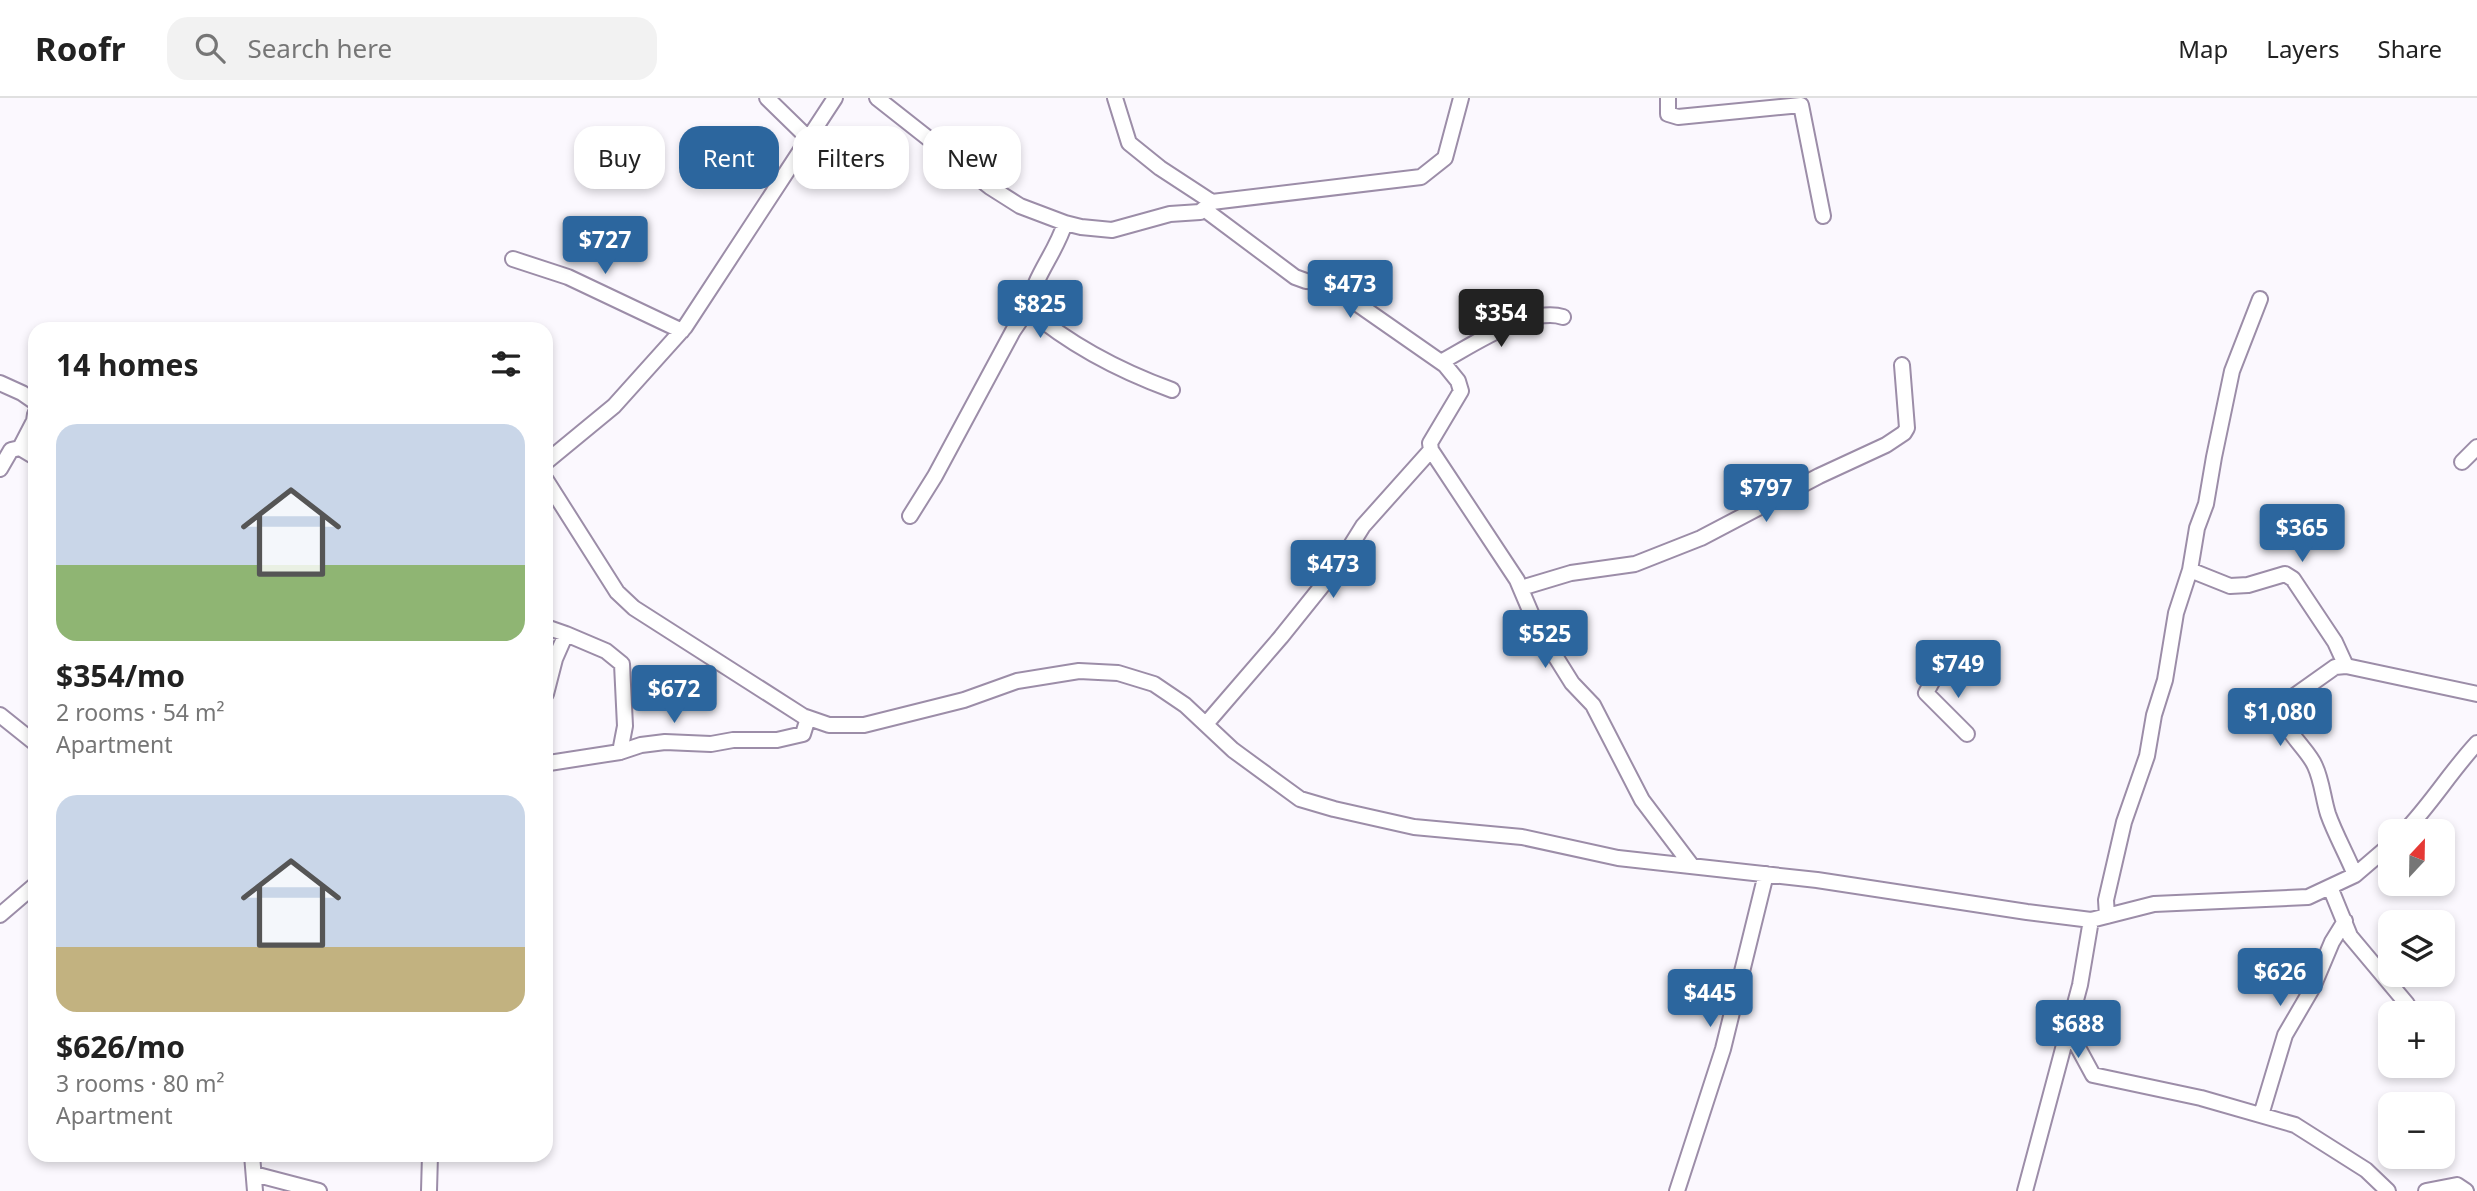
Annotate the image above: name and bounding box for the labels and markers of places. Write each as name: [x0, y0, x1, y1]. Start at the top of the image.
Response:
pin: $727: [564, 216, 646, 276]
pin: $473: [1309, 260, 1391, 320]
pin: $825: [999, 280, 1081, 340]
pin: $354: [1460, 289, 1542, 349]
pin: $797: [1725, 464, 1807, 524]
pin: $365: [2261, 504, 2343, 564]
pin: $473: [1292, 540, 1374, 600]
pin: $525: [1504, 610, 1586, 670]
pin: $749: [1917, 640, 1999, 700]
pin: $672: [633, 666, 715, 725]
pin: $1,080: [2223, 688, 2337, 748]
pin: $626: [2239, 948, 2321, 1008]
pin: $445: [1669, 970, 1751, 1029]
pin: $688: [2037, 1000, 2119, 1060]

